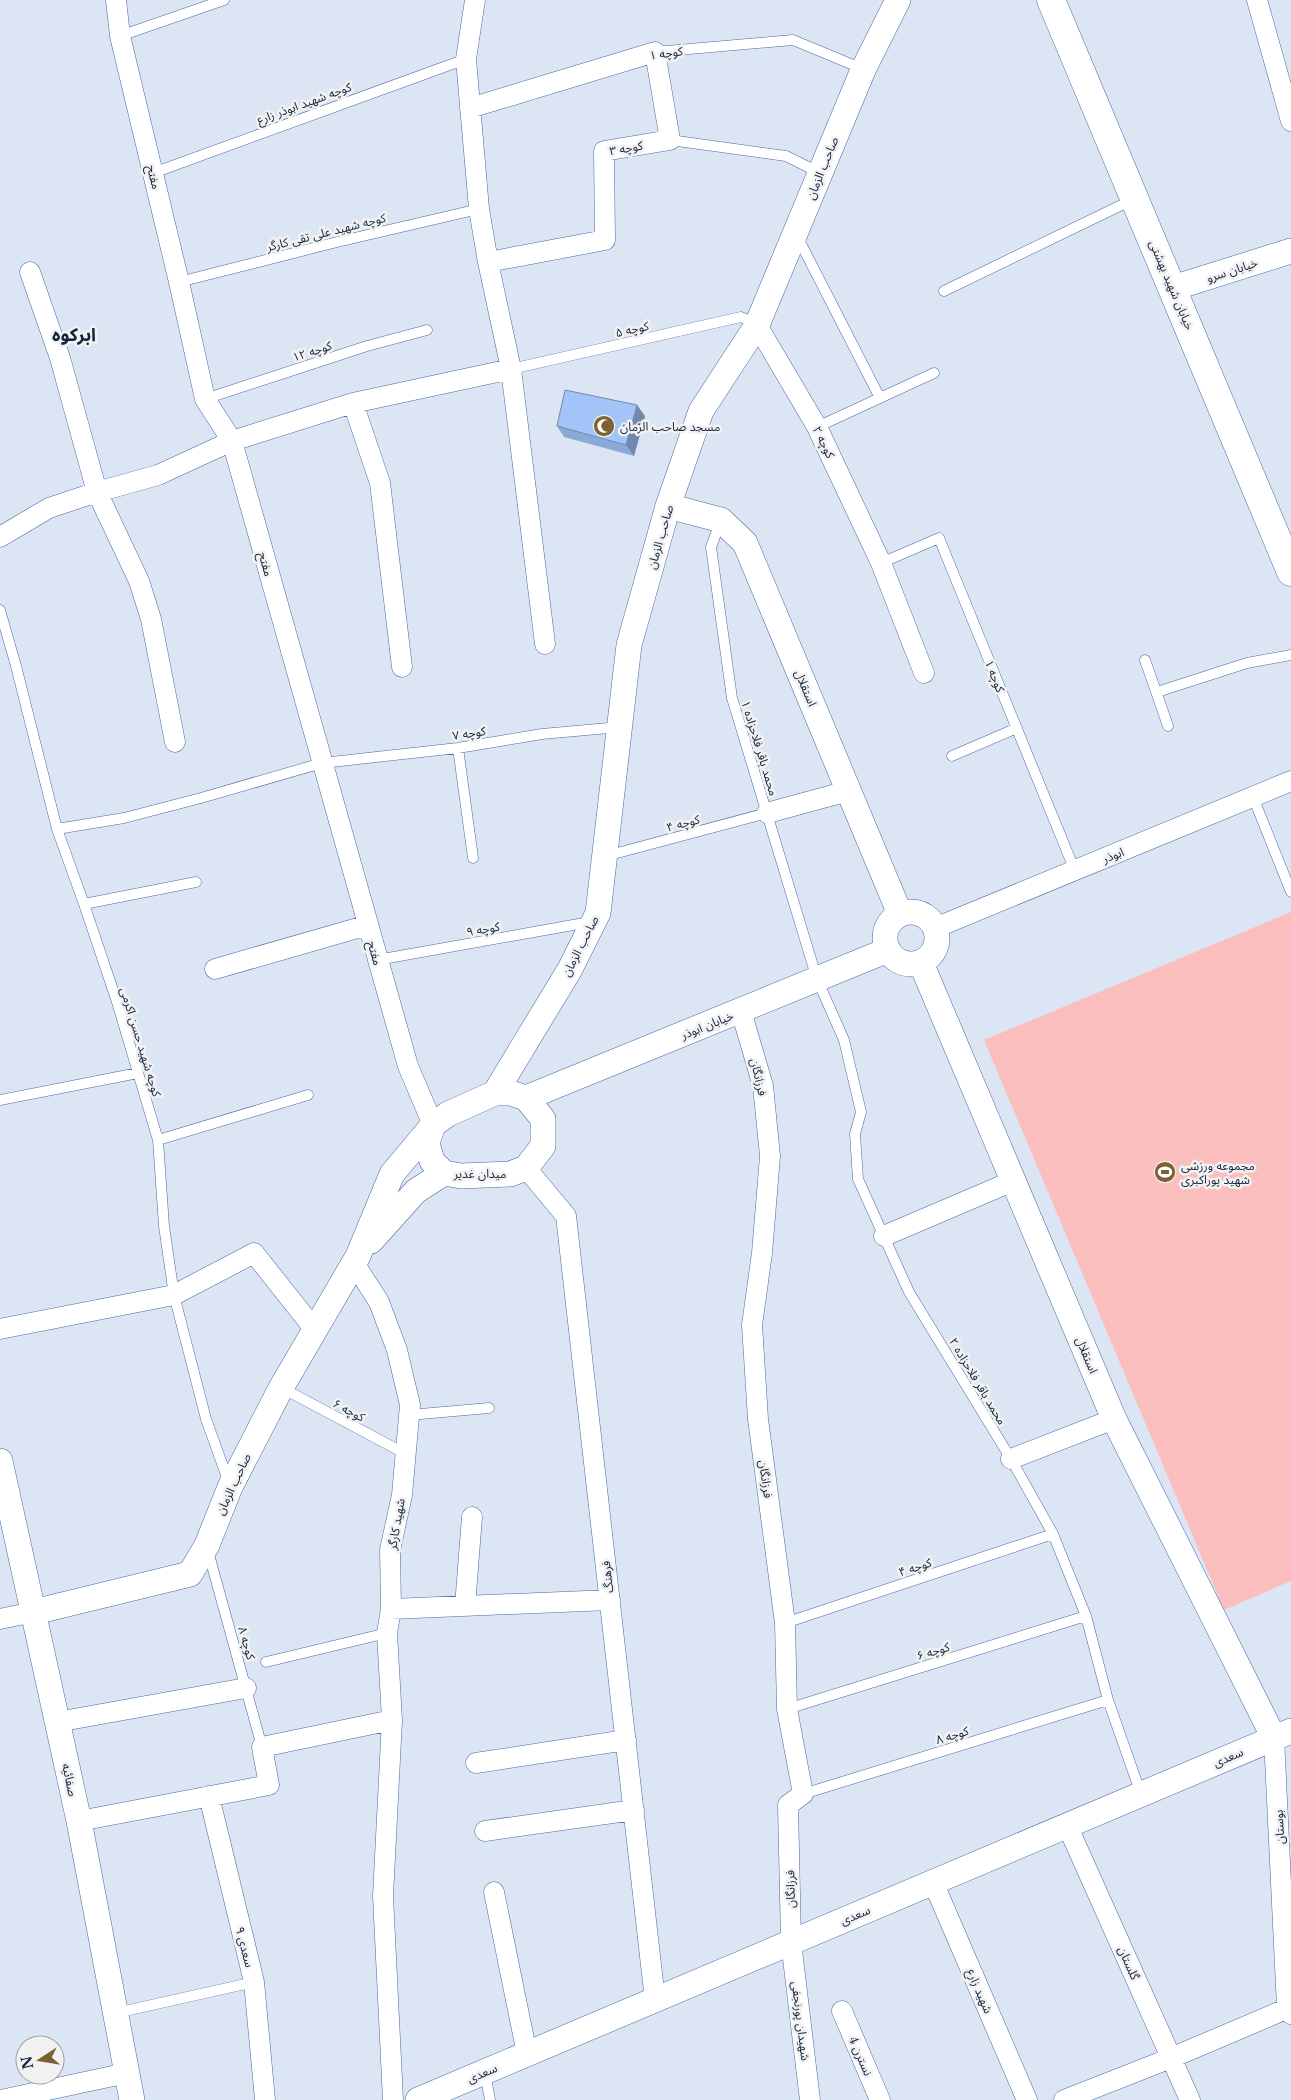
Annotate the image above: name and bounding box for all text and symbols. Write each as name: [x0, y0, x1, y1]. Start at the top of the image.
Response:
street label: کوچه ۱: [648, 43, 685, 64]
street label: کوچه شهید ابوذر زارع: [255, 79, 355, 129]
street label: صاحب الزمان: [803, 134, 842, 202]
street label: کوچه ۳: [608, 137, 645, 159]
street label: مفتح: [142, 163, 164, 191]
street label: کوچه شهید علی تقی کارگر: [264, 210, 389, 255]
street label: خیابان شهید بهشتی: [1146, 238, 1198, 332]
street label: خیابان سرو: [1205, 255, 1260, 285]
street label: کوچه ۵: [614, 318, 651, 341]
district label: ابرکوه: [52, 324, 96, 346]
street label: کوچه ۱۲: [290, 337, 335, 365]
mosque icon: مسجد صاحب الزمان: [592, 414, 616, 438]
place label: مسجد صاحب الزمان: [620, 419, 720, 434]
street label: کوچه ۲: [809, 424, 839, 462]
street label: صاحب الزمان: [644, 503, 677, 571]
street label: مفتح: [253, 550, 277, 578]
street label: کوچه ۱: [981, 658, 1009, 696]
street label: استقلال: [792, 667, 820, 709]
street label: محمد باقر فلاحزاده ۱: [738, 699, 782, 797]
street label: کوچه ۷: [451, 723, 488, 744]
street label: کوچه ۴: [665, 811, 703, 836]
street label: ابوذر: [1099, 844, 1126, 866]
street label: صاحب الزمان: [558, 913, 602, 979]
street label: کوچه ۹: [465, 918, 502, 940]
street label: مفتح: [362, 939, 386, 967]
street label: کوچه شهید حسن اکرمی: [116, 986, 165, 1100]
street label: خیابان ابوذر: [678, 1008, 735, 1043]
street label: فرزانگان: [747, 1057, 771, 1097]
place label: مجموعه ورزشی شهید پوراکبری: [1181, 1158, 1255, 1188]
sports icon: مجموعه ورزشی شهید پوراکبری: [1153, 1160, 1177, 1184]
street label: میدان غدیر: [453, 1166, 506, 1181]
street label: استقلال: [1073, 1334, 1101, 1376]
street label: محمد باقر فلاحزاده ۲: [946, 1335, 1010, 1427]
street label: کوچه ۶: [330, 1395, 368, 1426]
street label: صاحب الزمان: [212, 1451, 254, 1517]
street label: فرزانگان: [756, 1459, 776, 1499]
street label: شهید کارگر: [384, 1497, 408, 1552]
street label: کوچه ۴: [897, 1554, 935, 1580]
street label: فرهنگ: [598, 1560, 616, 1594]
street label: کوچه ۸: [234, 1625, 259, 1663]
street label: کوچه ۶: [915, 1639, 953, 1664]
street label: کوچه ۸: [934, 1723, 972, 1748]
street label: سعدی: [1211, 1744, 1245, 1770]
street label: صفائیه: [59, 1762, 81, 1798]
street label: بوستان: [1271, 1809, 1287, 1845]
street label: فرزانگان: [782, 1870, 798, 1908]
street label: سعدی: [838, 1902, 872, 1928]
street label: سعدی ۹: [233, 1925, 257, 1969]
street label: گلستان: [1115, 1944, 1143, 1983]
street label: شهید زارع: [962, 1966, 996, 2016]
street label: شهیدان پورنجفی: [788, 1980, 813, 2062]
street label: نسترن 4: [846, 2034, 876, 2078]
north arrow: [15, 2035, 65, 2085]
text: N: [17, 2054, 37, 2071]
street label: سعدی: [465, 2060, 499, 2086]

